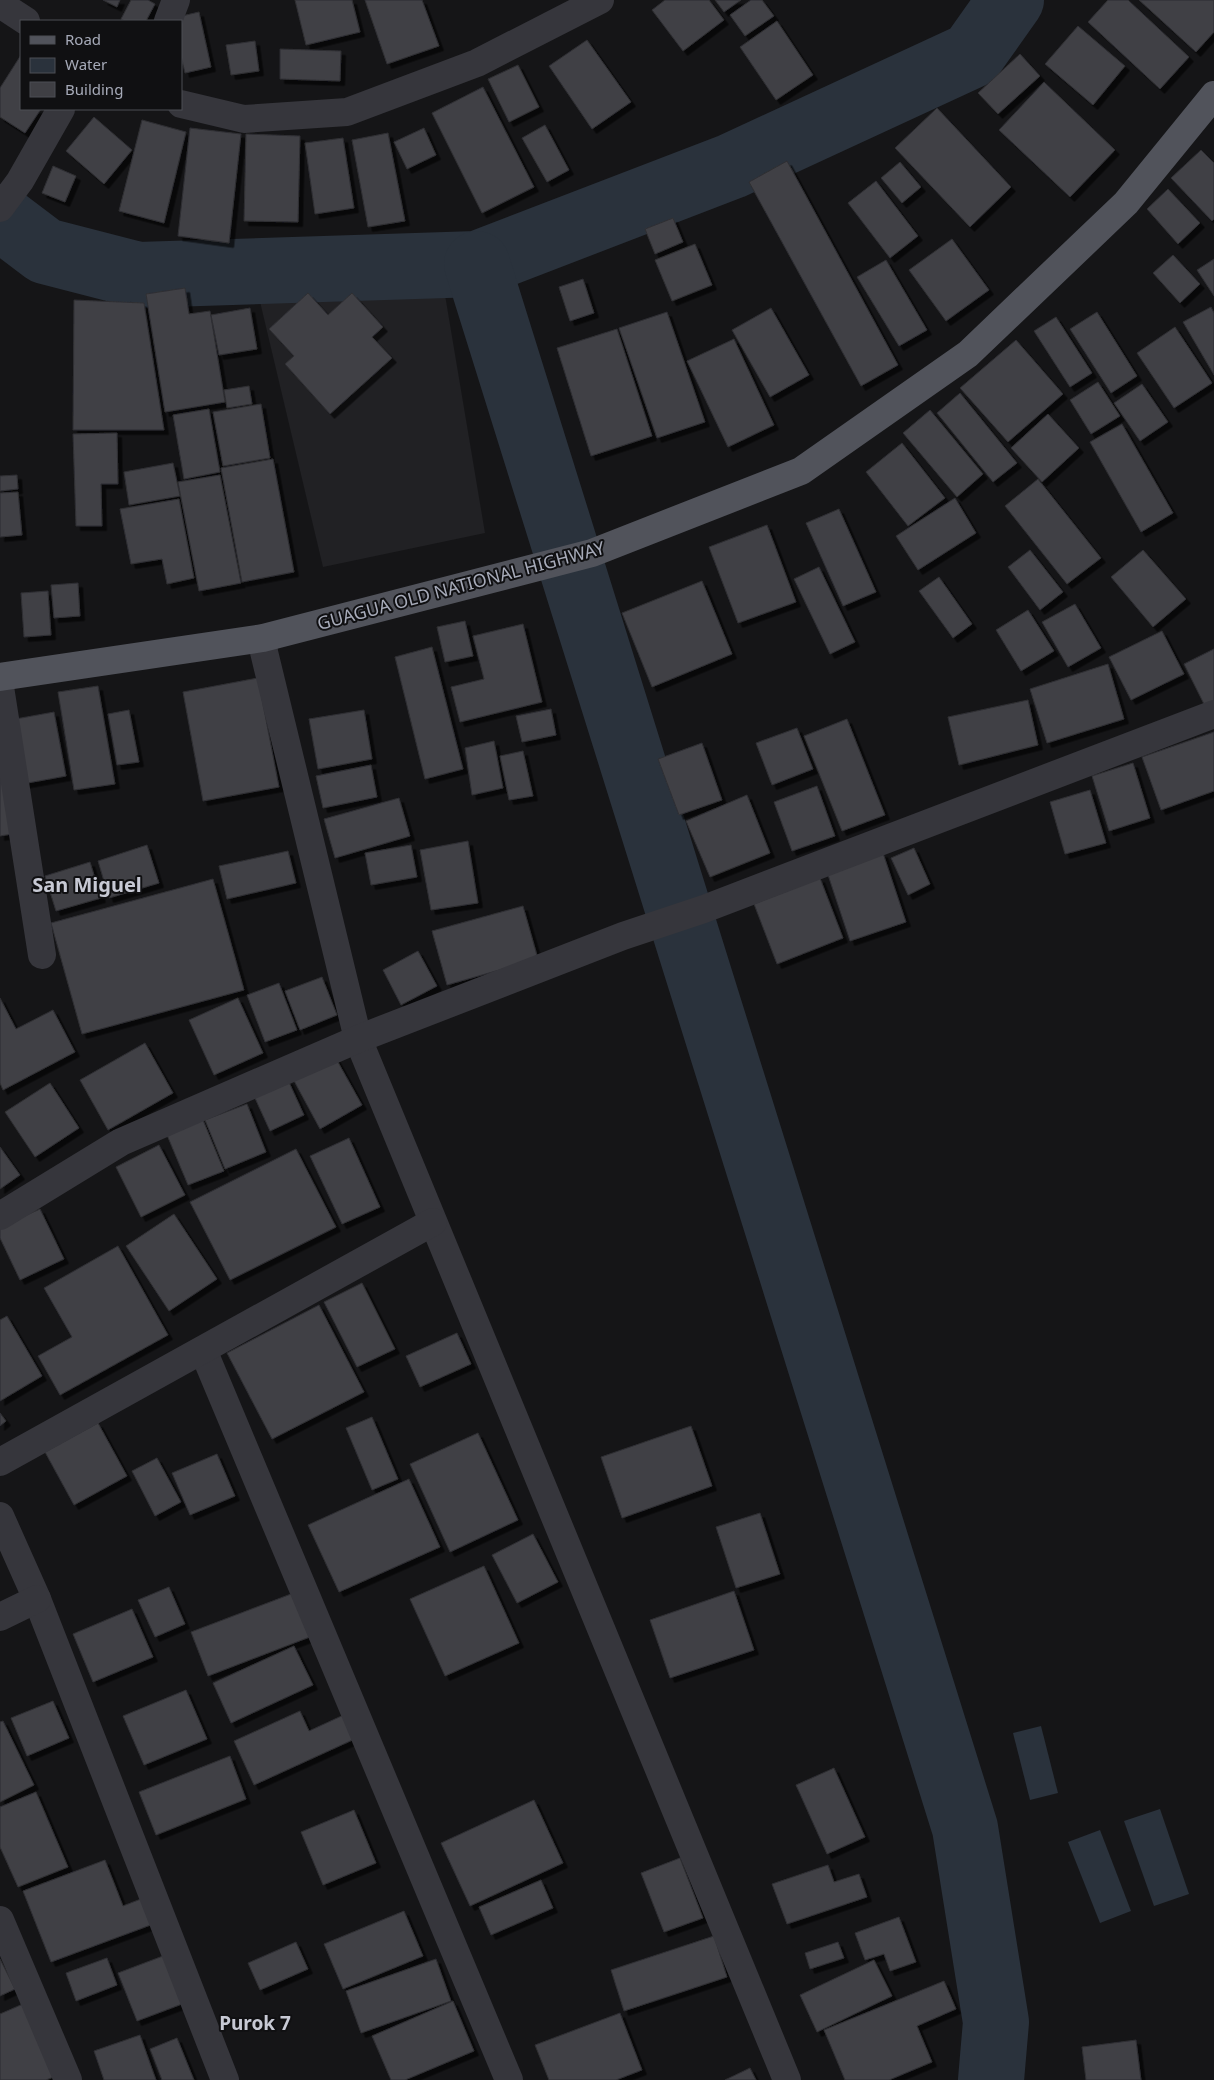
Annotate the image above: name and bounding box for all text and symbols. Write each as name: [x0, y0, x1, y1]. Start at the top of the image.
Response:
legend: [20, 20, 182, 110]
text: Road: [65, 29, 101, 49]
text: Water: [65, 54, 107, 74]
text: Building: [65, 79, 123, 99]
street label: GUAGUA OLD NATIONAL HIGHWAY: [314, 535, 608, 635]
district label: San Miguel: [32, 871, 142, 898]
district label: Purok 7: [219, 2010, 291, 2036]

